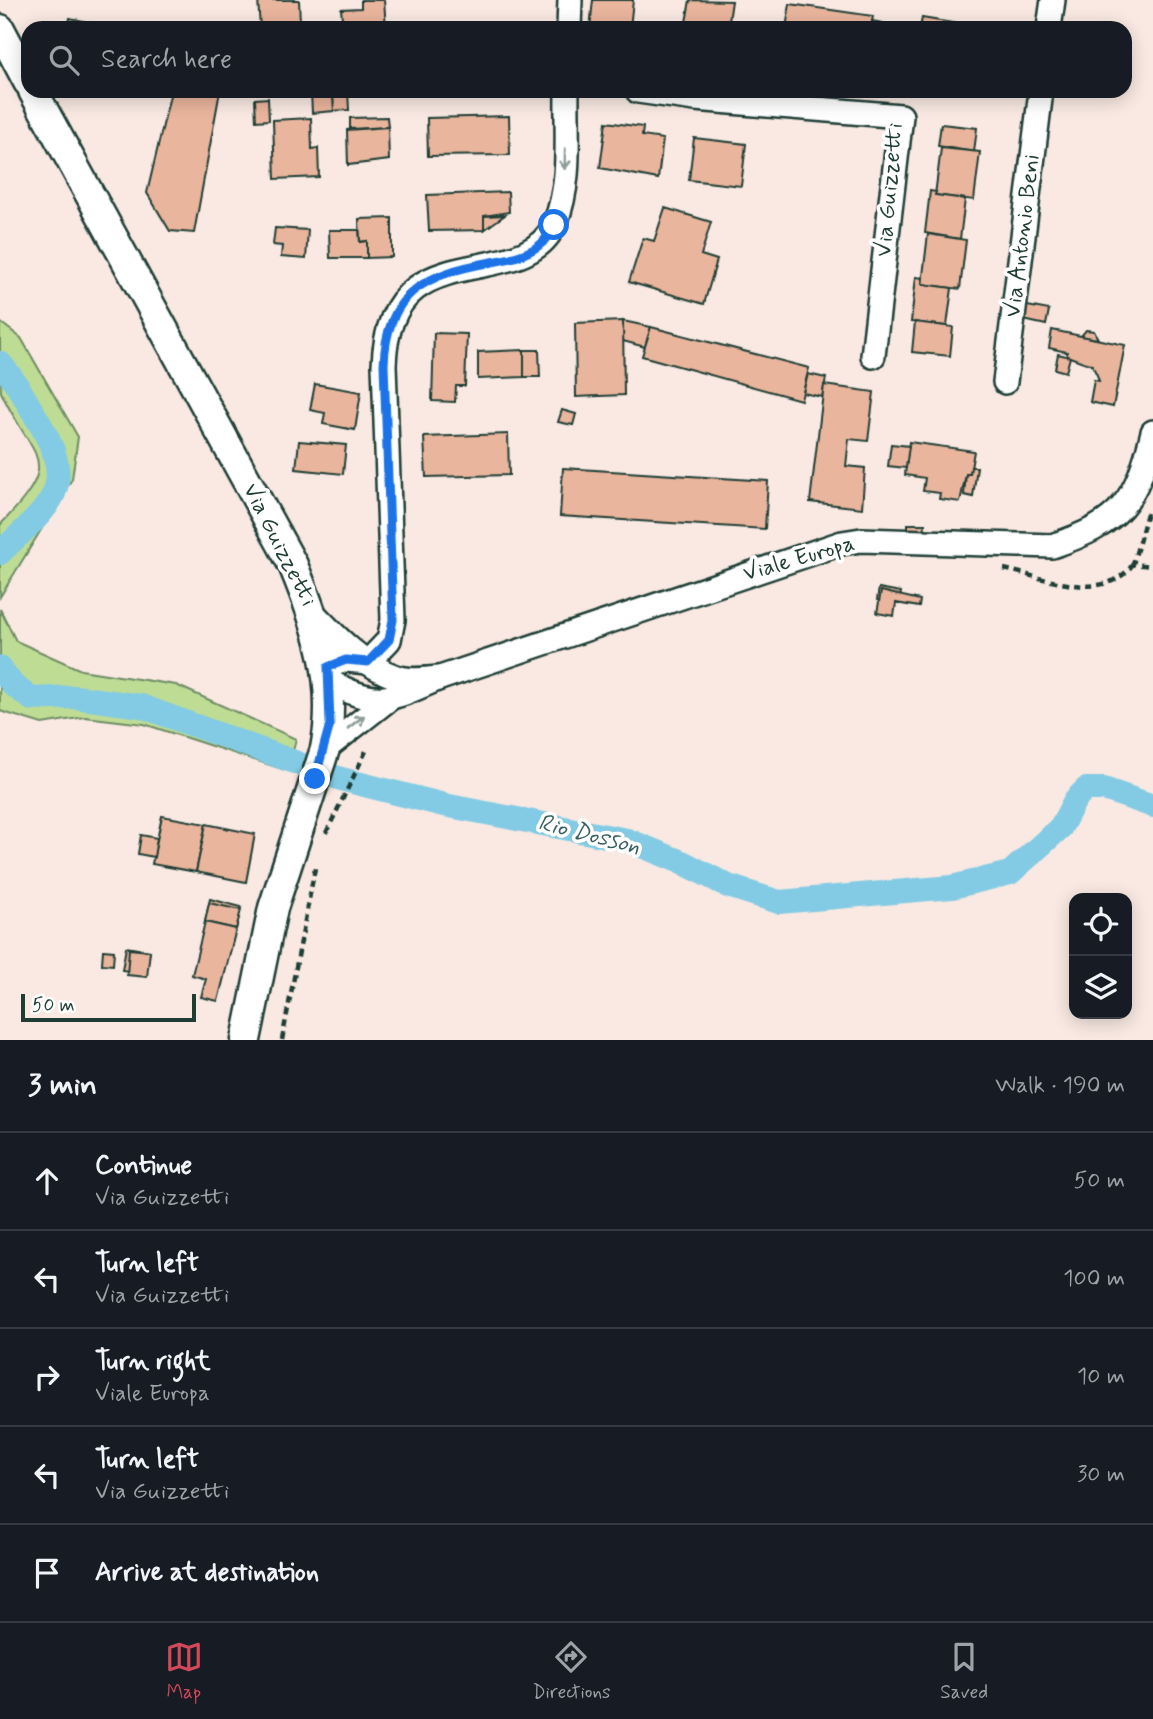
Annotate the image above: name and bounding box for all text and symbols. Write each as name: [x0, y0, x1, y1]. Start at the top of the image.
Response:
search box: [21, 21, 1132, 98]
icon: search: [45, 41, 83, 79]
text: Search here: [101, 43, 232, 77]
street label: Via Guizzetti: [869, 122, 911, 258]
one-way arrow: [559, 147, 572, 170]
street label: Via Antonio Beni: [998, 153, 1048, 319]
route start: [538, 209, 569, 240]
street label: Via Guizzetti: [235, 478, 323, 612]
street label: Viale Europa: [740, 529, 858, 589]
one-way arrow: [346, 715, 364, 730]
route end: [299, 763, 330, 794]
water label: Rio Dosson: [535, 807, 643, 863]
map controls: [1069, 893, 1132, 1019]
button: locate: [1069, 893, 1132, 956]
button: layers: [1069, 956, 1132, 1019]
scale bar: [21, 991, 196, 1023]
text: 50 m: [32, 993, 75, 1018]
text: 3 min: [28, 1066, 97, 1105]
text: Walk · 190 m: [995, 1071, 1125, 1101]
text: Continue: [95, 1149, 192, 1183]
icon: ahead: [28, 1162, 66, 1200]
text: 50 m: [1074, 1166, 1125, 1196]
text: Via Guizzetti: [95, 1183, 229, 1213]
text: Turn left: [95, 1247, 199, 1281]
icon: left: [28, 1260, 66, 1298]
text: 100 m: [1063, 1264, 1125, 1294]
text: Via Guizzetti: [95, 1281, 229, 1311]
text: Turn right: [95, 1345, 211, 1379]
icon: right: [28, 1358, 66, 1396]
text: 10 m: [1077, 1362, 1125, 1392]
text: Viale Europa: [95, 1379, 210, 1409]
text: Turn left: [95, 1443, 199, 1477]
icon: left: [28, 1456, 66, 1494]
text: 30 m: [1077, 1460, 1125, 1490]
text: Via Guizzetti: [95, 1477, 229, 1507]
icon: arrive: [28, 1554, 66, 1592]
text: Arrive at destination: [95, 1556, 319, 1590]
tab: Map: [165, 1638, 203, 1705]
tab: Directions: [532, 1638, 611, 1705]
tab: Saved: [940, 1638, 988, 1705]

